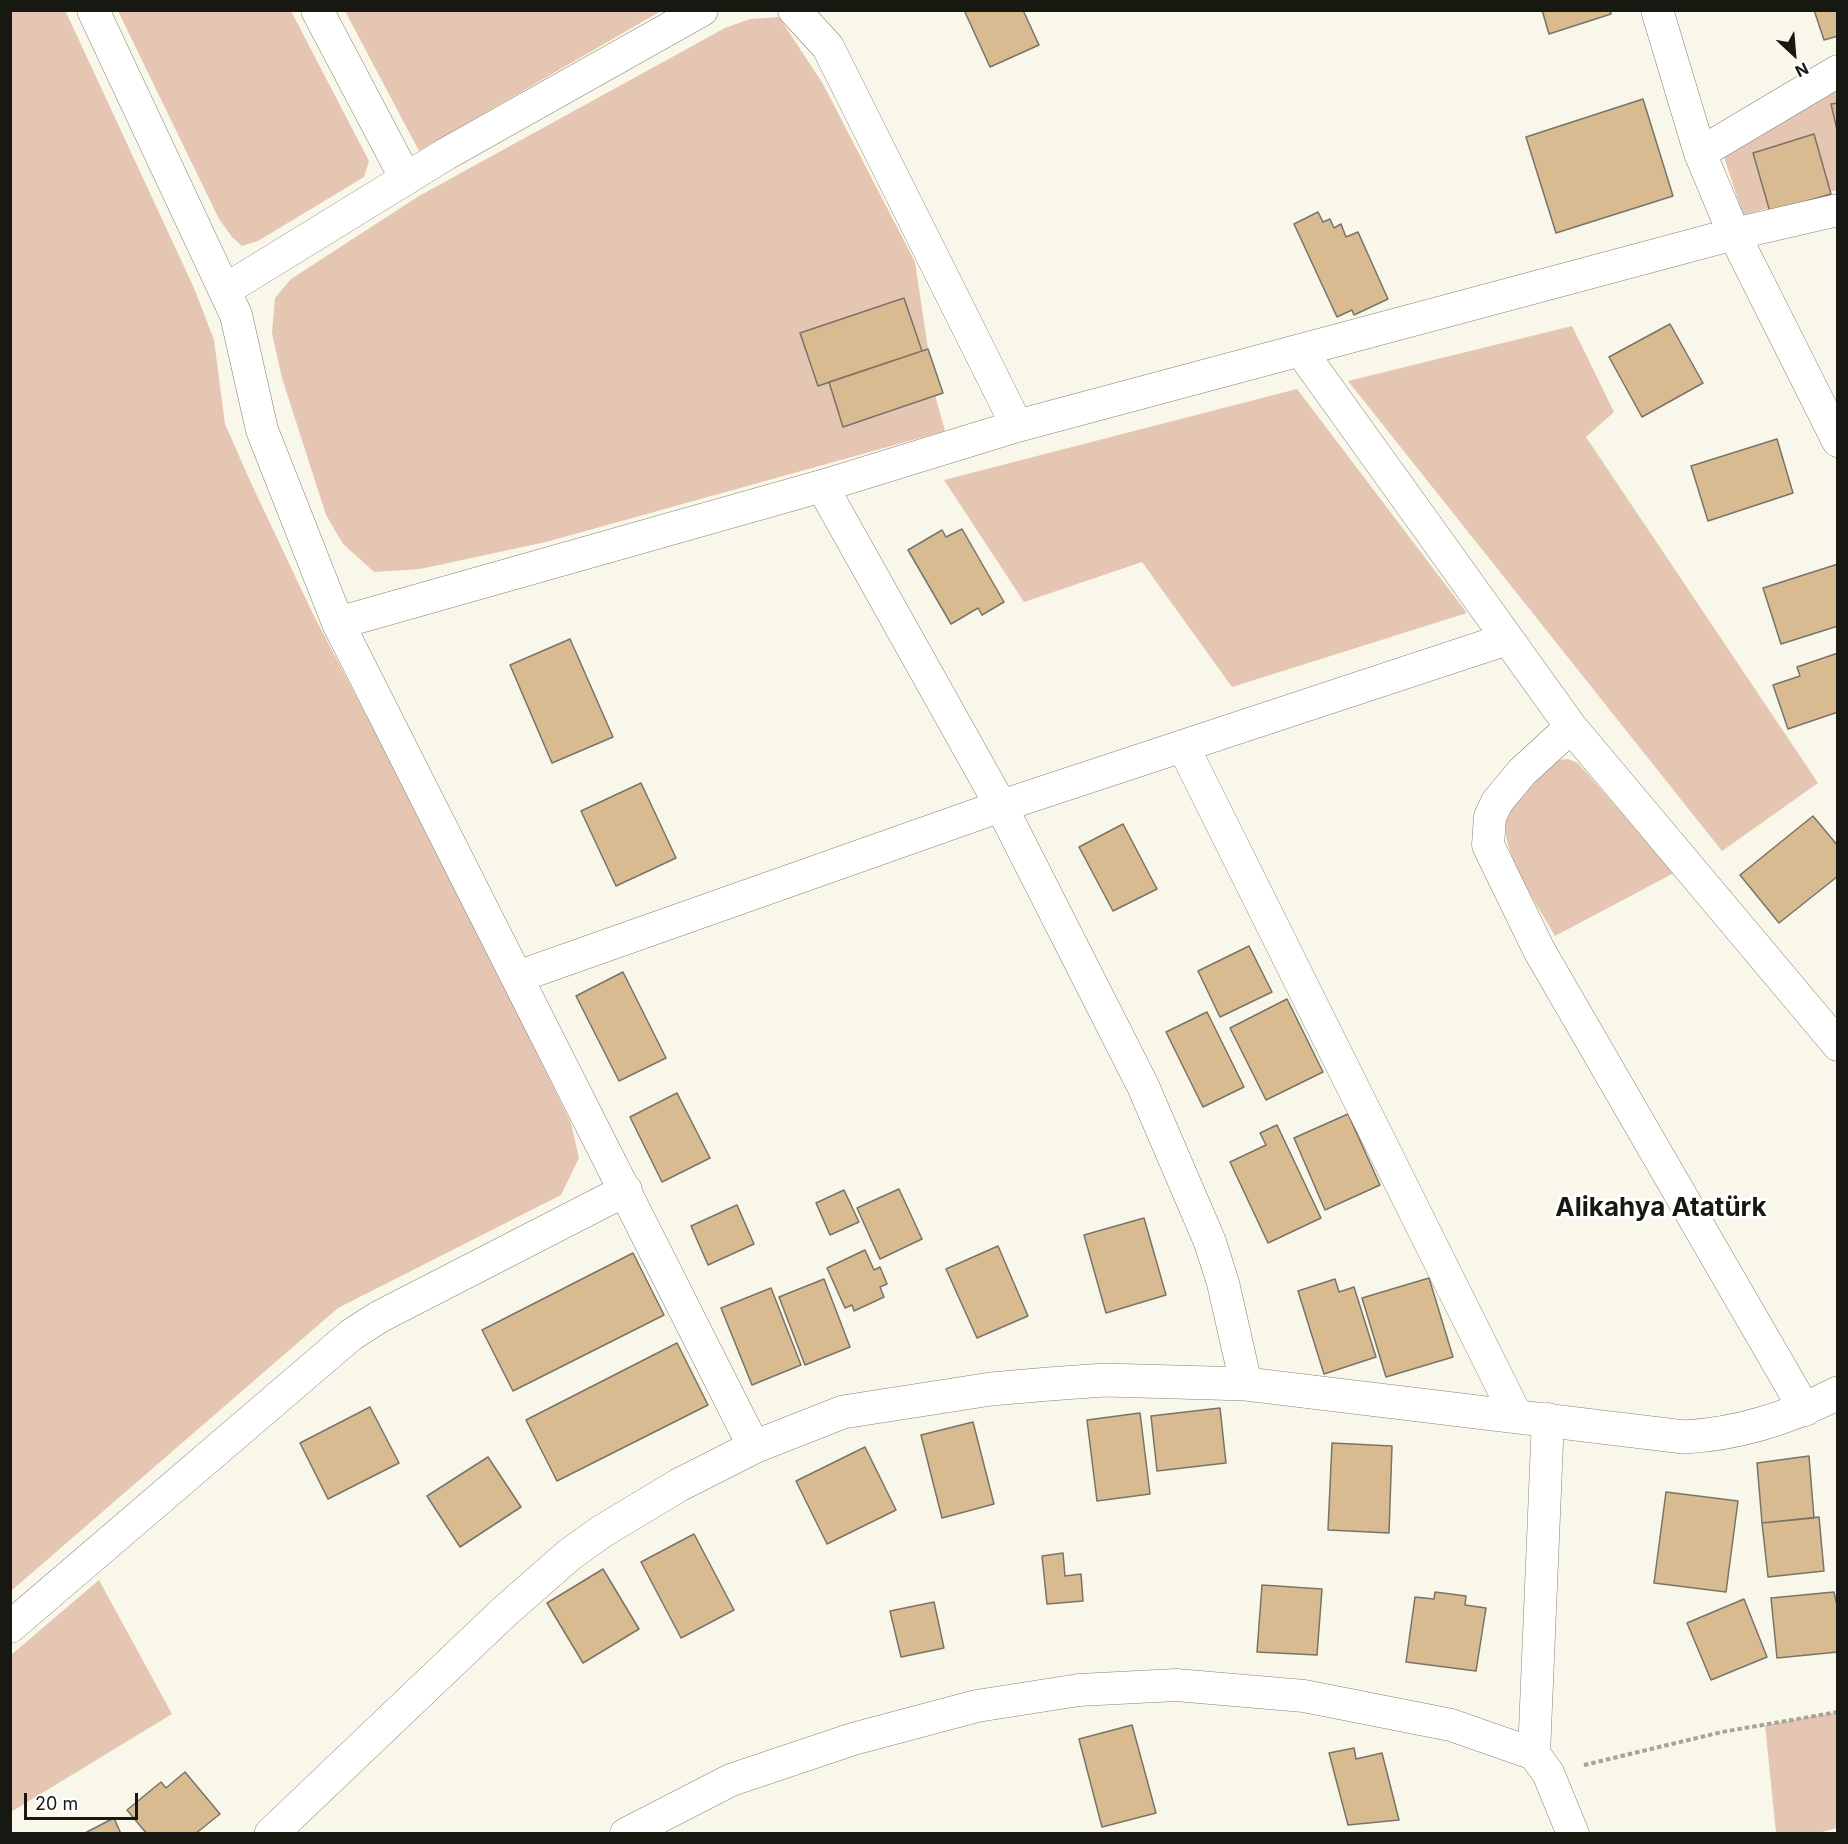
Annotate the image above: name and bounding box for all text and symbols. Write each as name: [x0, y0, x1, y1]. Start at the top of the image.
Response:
north arrow: [1764, 24, 1824, 84]
text: N: [1792, 59, 1812, 82]
district label: Alikahya Atatürk: [1555, 1192, 1767, 1224]
scale bar: [27, 1781, 141, 1819]
text: 20 m: [35, 1793, 78, 1814]

